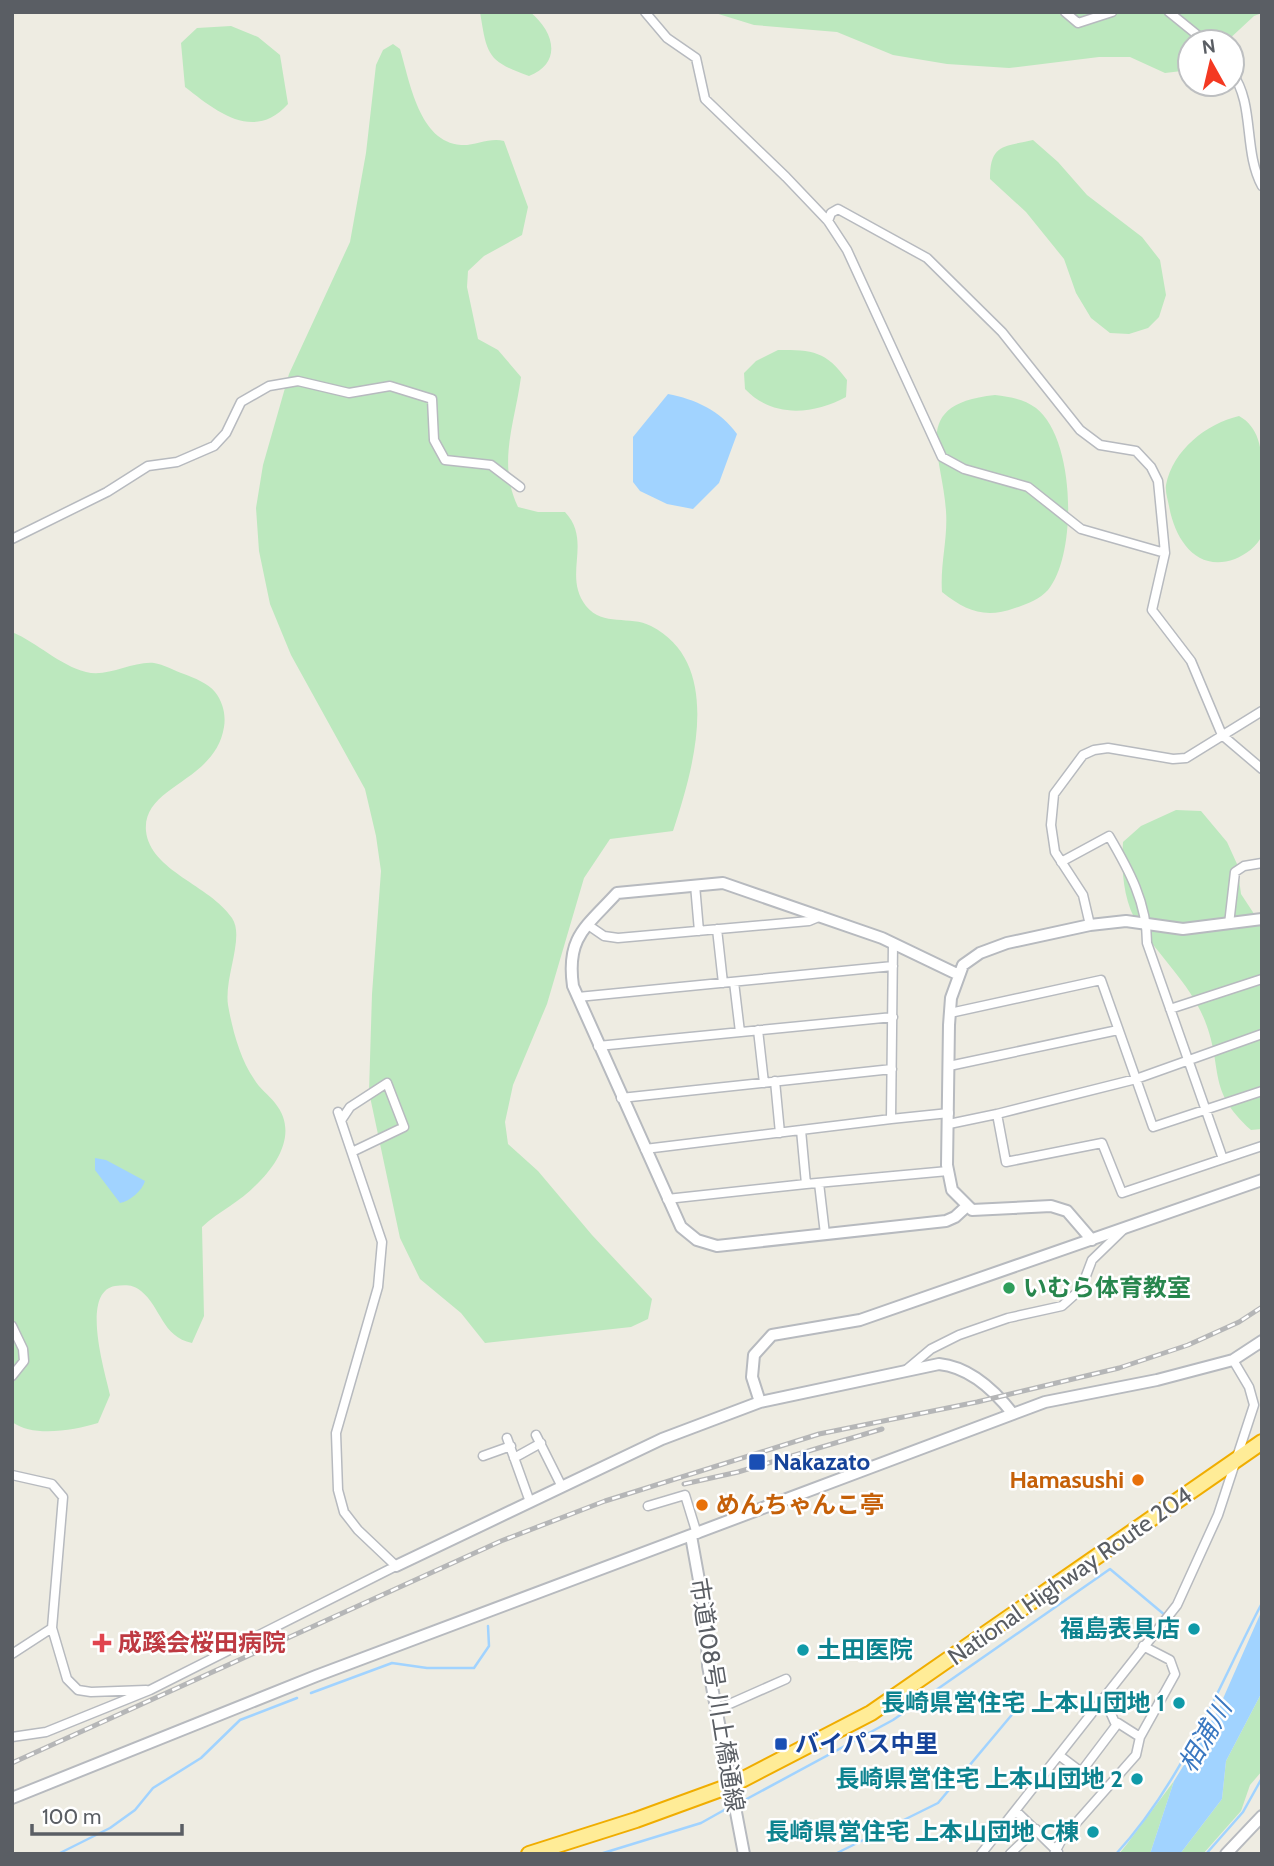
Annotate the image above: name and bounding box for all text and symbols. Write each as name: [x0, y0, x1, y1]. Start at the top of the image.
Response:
north arrow: [1176, 28, 1246, 98]
text: N: [1200, 34, 1217, 59]
place label: いむら体育教室: [1023, 1273, 1191, 1302]
marker: いむら体育教室: [1001, 1280, 1017, 1296]
place label: Nakazato: [773, 1447, 870, 1476]
marker: Nakazato: [747, 1452, 767, 1472]
place label: Hamasushi: [1009, 1465, 1124, 1494]
marker: Hamasushi: [1130, 1472, 1146, 1488]
street label: National Highway Route 204: [942, 1480, 1197, 1671]
place label: めんちゃんこ亭: [716, 1490, 884, 1519]
marker: めんちゃんこ亭: [694, 1497, 710, 1513]
street label: 市道108号 川上橋通線: [685, 1576, 750, 1814]
place label: 福島表具店: [1060, 1614, 1180, 1643]
marker: 福島表具店: [1186, 1621, 1202, 1637]
place label: 成蹊会桜田病院: [118, 1628, 286, 1657]
marker: 成蹊会桜田病院: [92, 1633, 112, 1653]
place label: 土田医院: [817, 1635, 913, 1664]
marker: 土田医院: [795, 1642, 811, 1658]
place label: 長崎県営住宅 上本山団地 1: [881, 1688, 1165, 1717]
water label: 相浦川: [1172, 1692, 1240, 1778]
marker: 長崎県営住宅 上本山団地 1: [1171, 1695, 1187, 1711]
place label: バイパス中里: [795, 1729, 939, 1758]
marker: バイパス中里: [773, 1736, 789, 1752]
place label: 長崎県営住宅 上本山団地 2: [836, 1764, 1123, 1793]
marker: 長崎県営住宅 上本山団地 2: [1129, 1771, 1145, 1787]
scale bar: [32, 1792, 182, 1836]
text: 100 m: [42, 1804, 101, 1829]
place label: 長崎県営住宅 上本山団地 C棟: [766, 1817, 1079, 1846]
marker: 長崎県営住宅 上本山団地 C棟: [1085, 1824, 1101, 1840]

